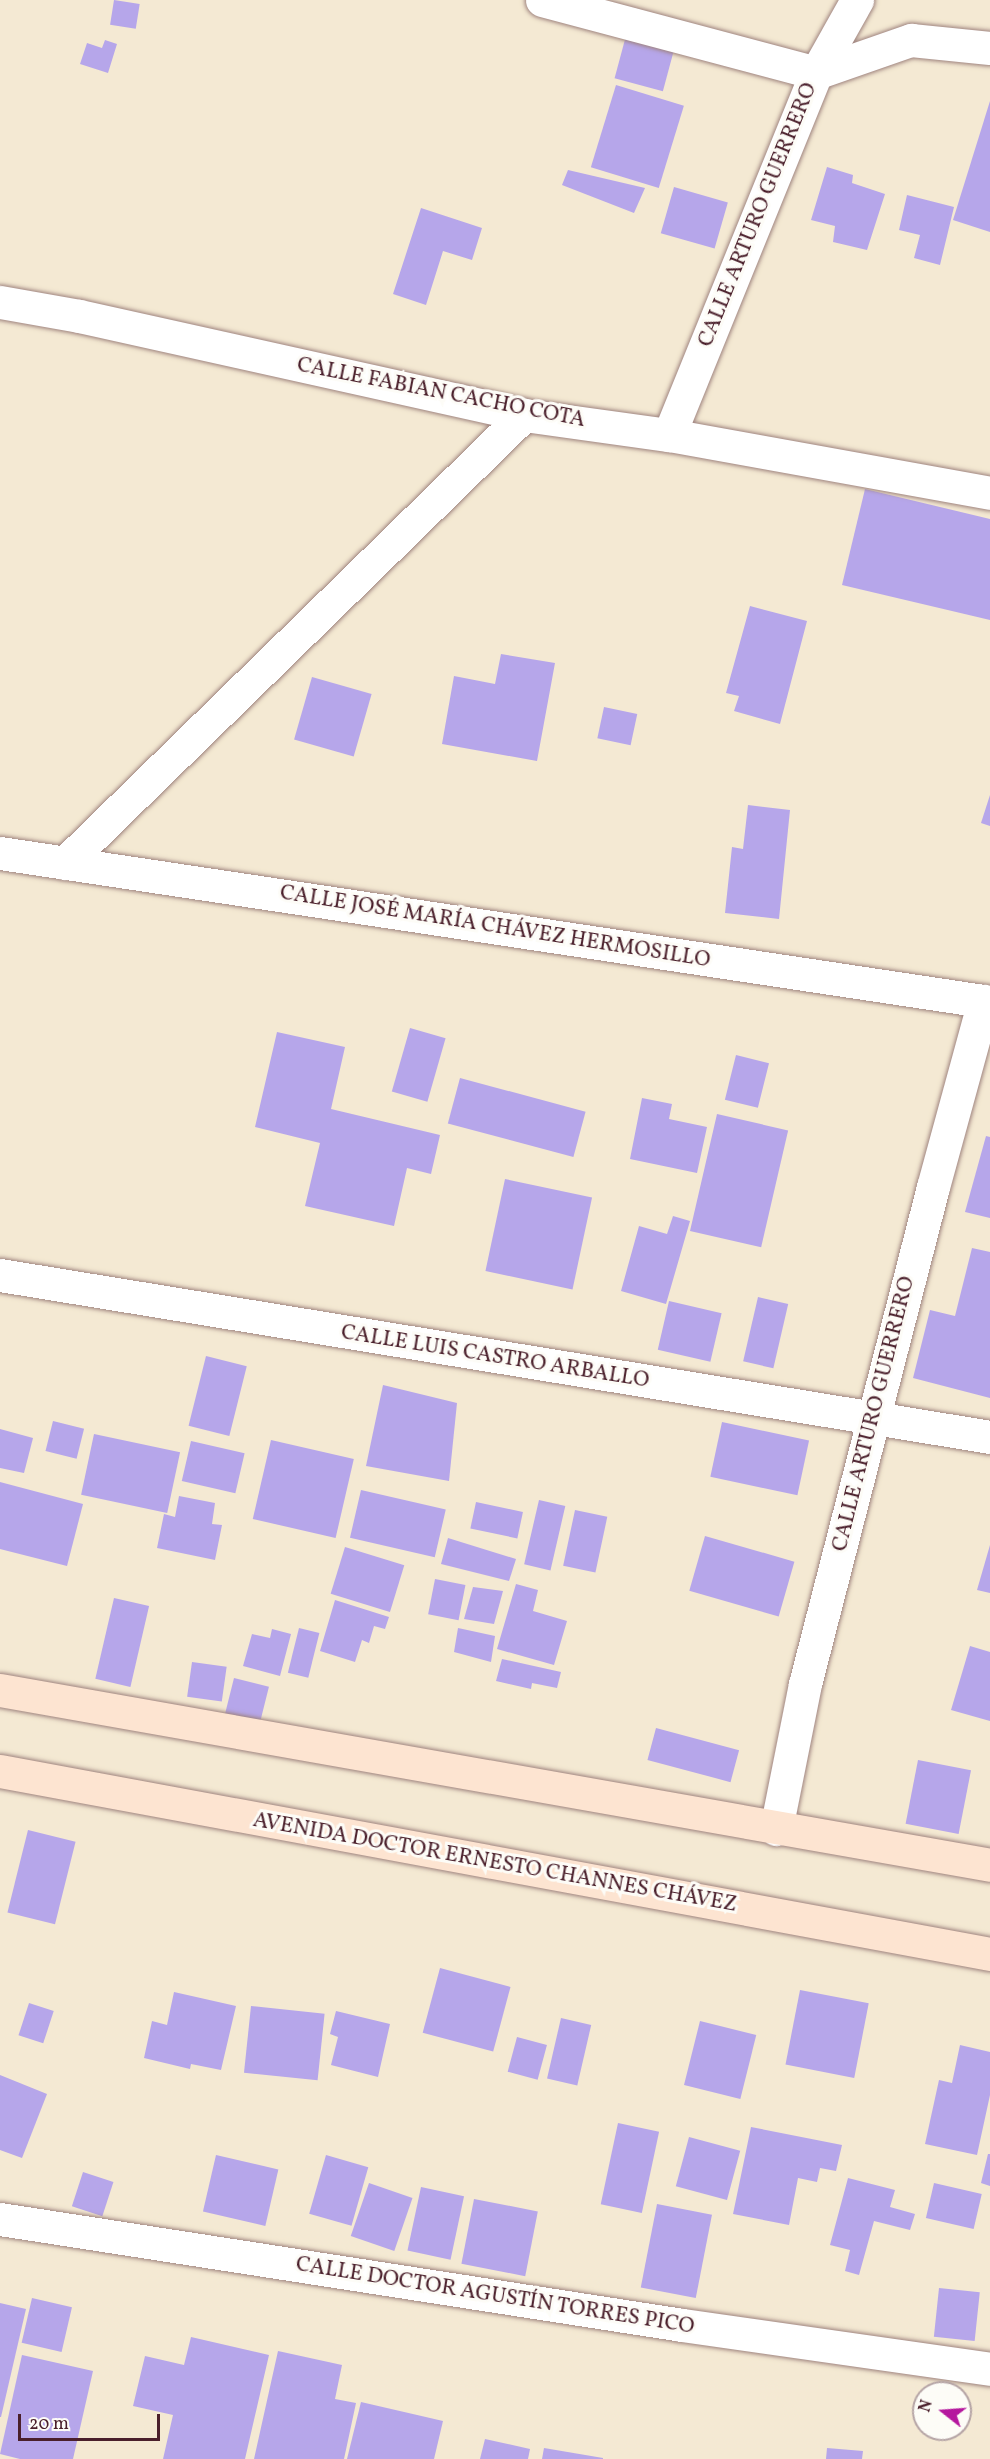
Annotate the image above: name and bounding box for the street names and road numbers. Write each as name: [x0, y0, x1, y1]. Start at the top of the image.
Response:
street label: CALLE ARTURO GUERRERO: [693, 79, 823, 351]
street label: CALLE FABIAN CACHO COTA: [295, 352, 587, 434]
street label: CALLE JOSÉ MARÍA CHÁVEZ HERMOSILLO: [278, 880, 712, 974]
street label: CALLE ARTURO GUERRERO: [827, 1274, 921, 1554]
street label: CALLE LUIS CASTRO ARBALLO: [339, 1320, 651, 1394]
street label: AVENIDA DOCTOR ERNESTO CHANNES CHÁVEZ: [251, 1807, 739, 1919]
street label: CALLE DOCTOR AGUSTÍN TORRES PICO: [294, 2251, 696, 2341]

